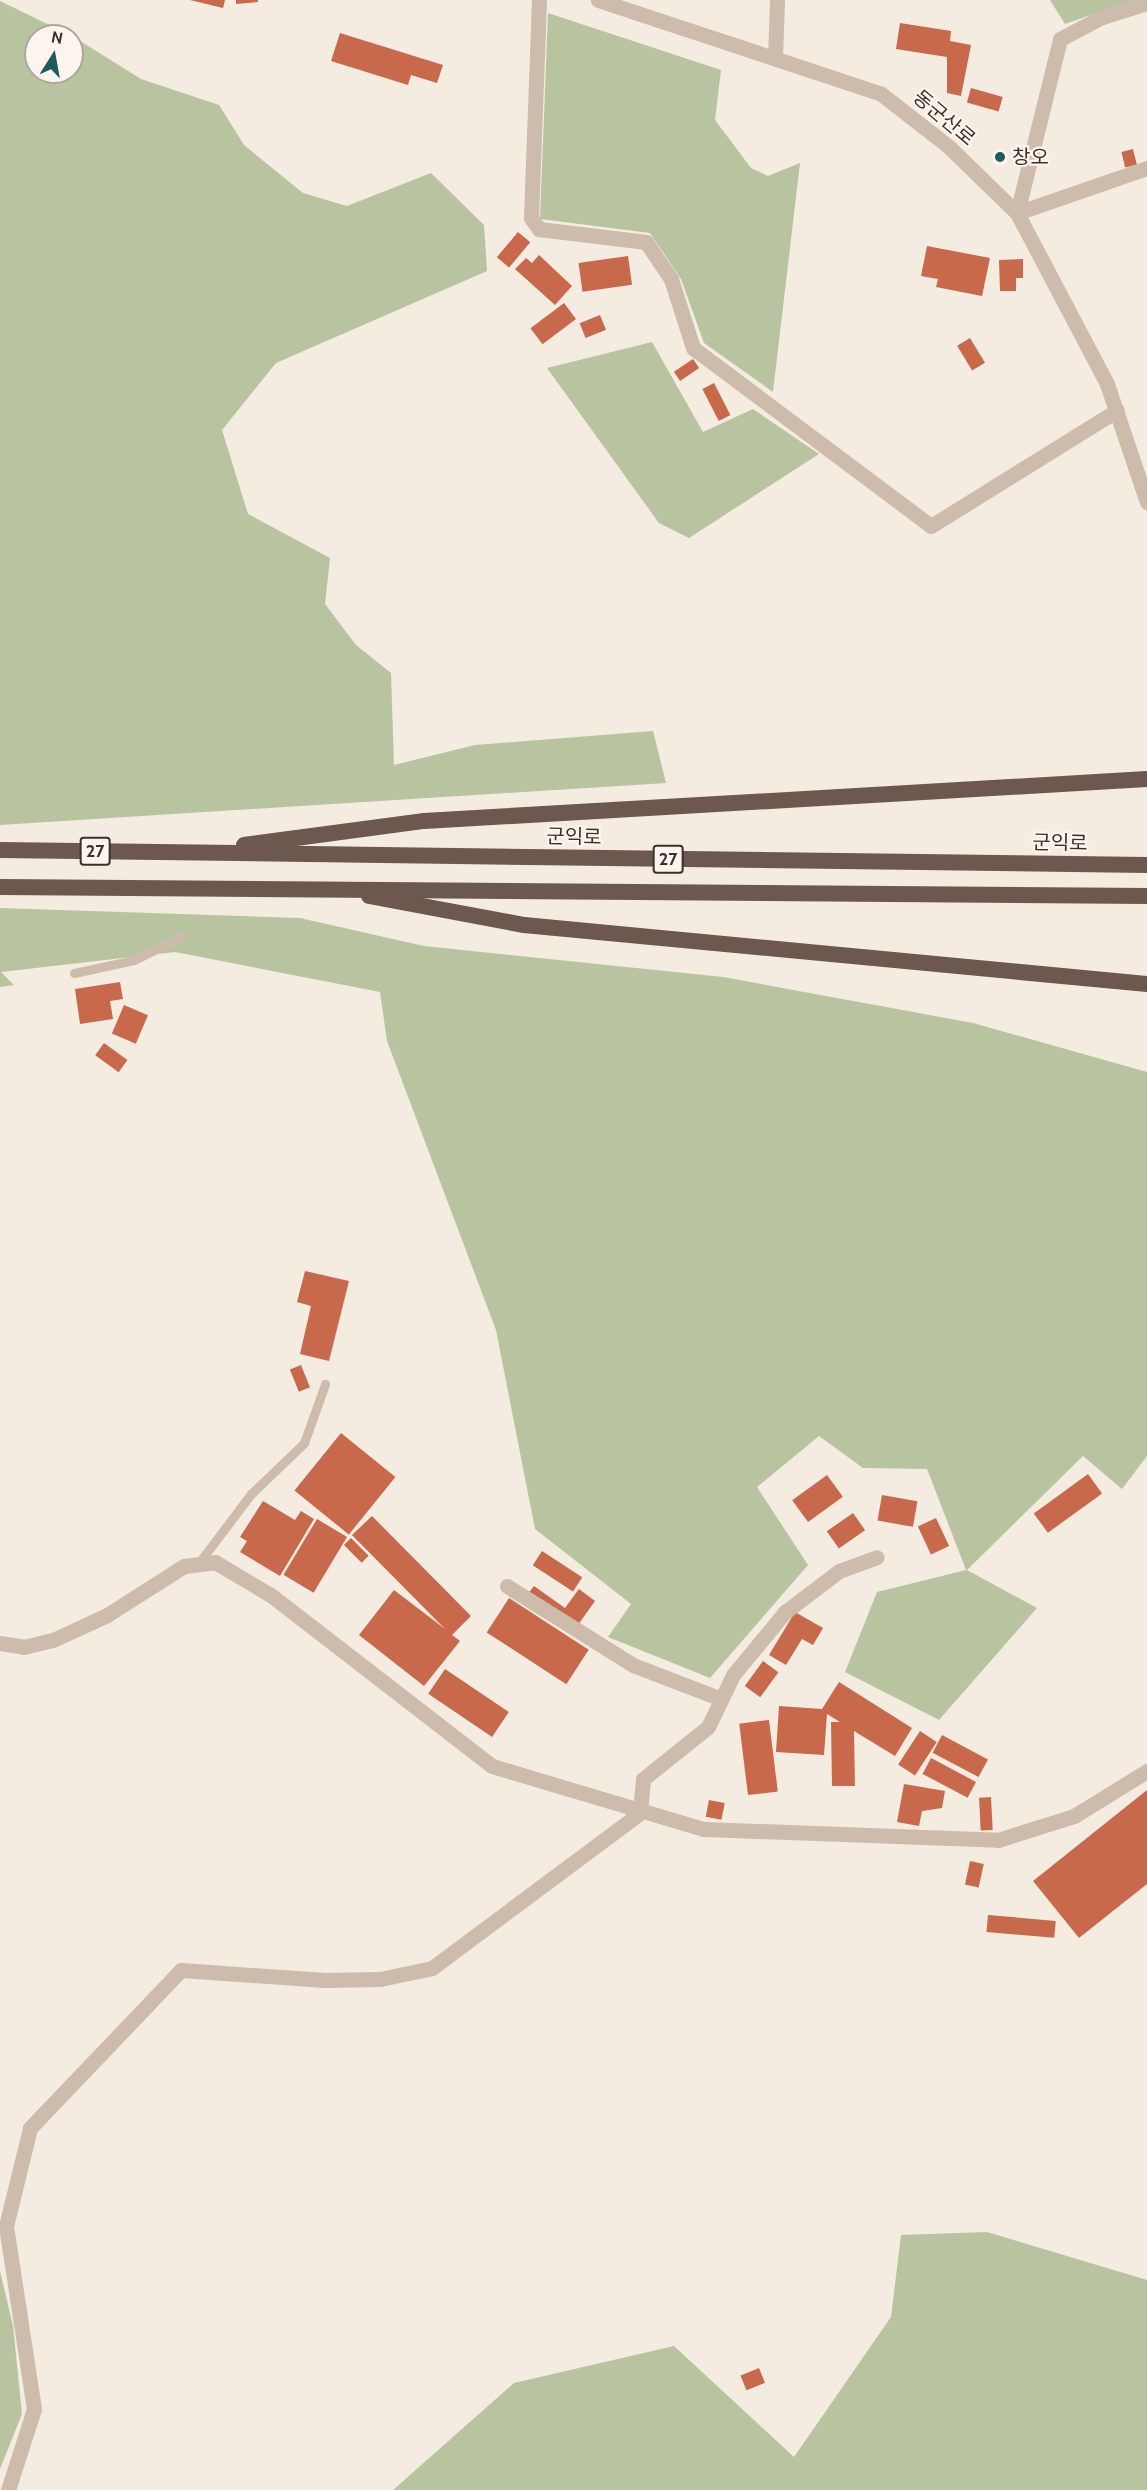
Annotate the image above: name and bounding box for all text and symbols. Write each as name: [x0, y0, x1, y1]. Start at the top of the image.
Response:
north arrow: [24, 24, 84, 84]
text: N: [50, 27, 65, 48]
street label: 동군산로: [908, 85, 980, 151]
place label: 창오: [1012, 145, 1049, 169]
marker: 창오: [993, 150, 1007, 164]
street label: 군익로: [546, 825, 602, 849]
street label: 군익로: [1032, 831, 1088, 855]
road number: 27: [78, 836, 112, 866]
road number: 27: [652, 844, 684, 874]

